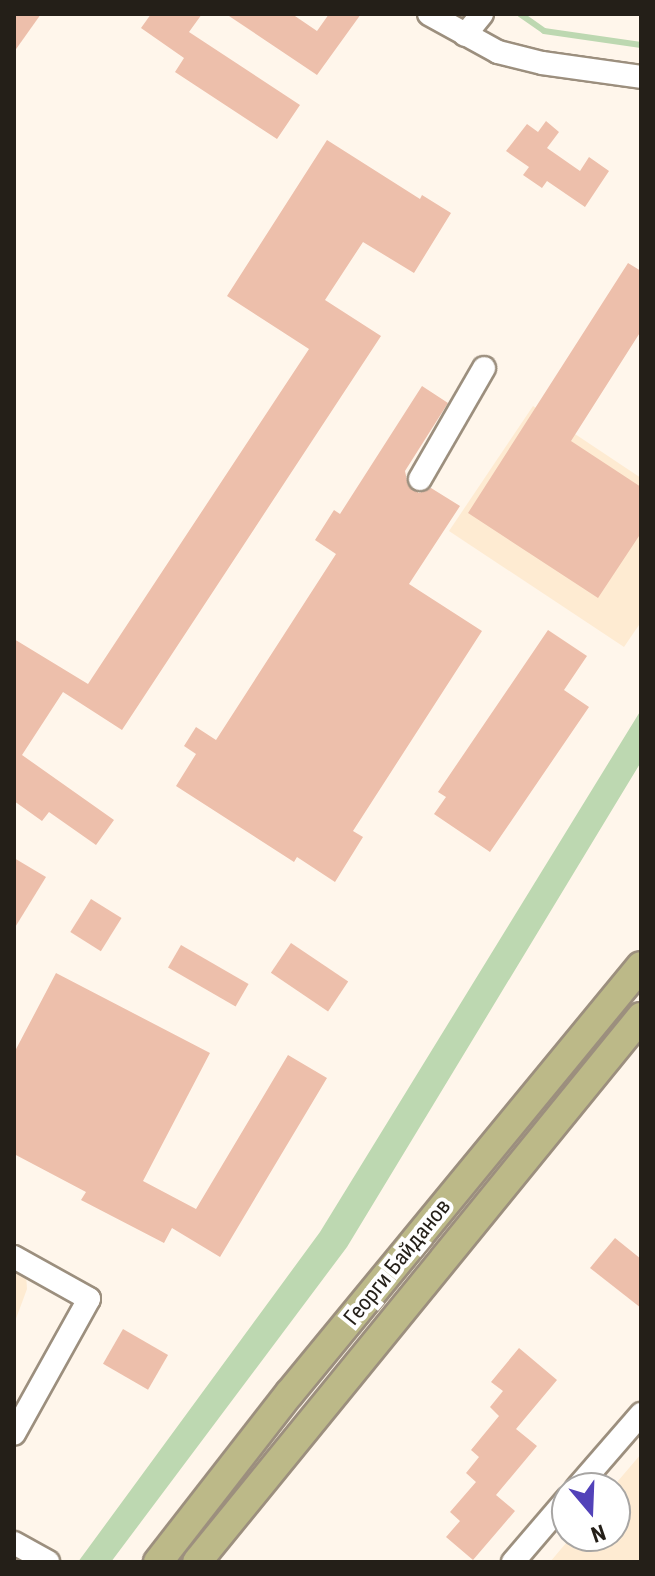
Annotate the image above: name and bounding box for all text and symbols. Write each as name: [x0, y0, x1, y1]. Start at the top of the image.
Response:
street label: Георги Байданов: [338, 1194, 456, 1330]
north arrow: [551, 1472, 631, 1552]
text: N: [588, 1519, 609, 1547]

